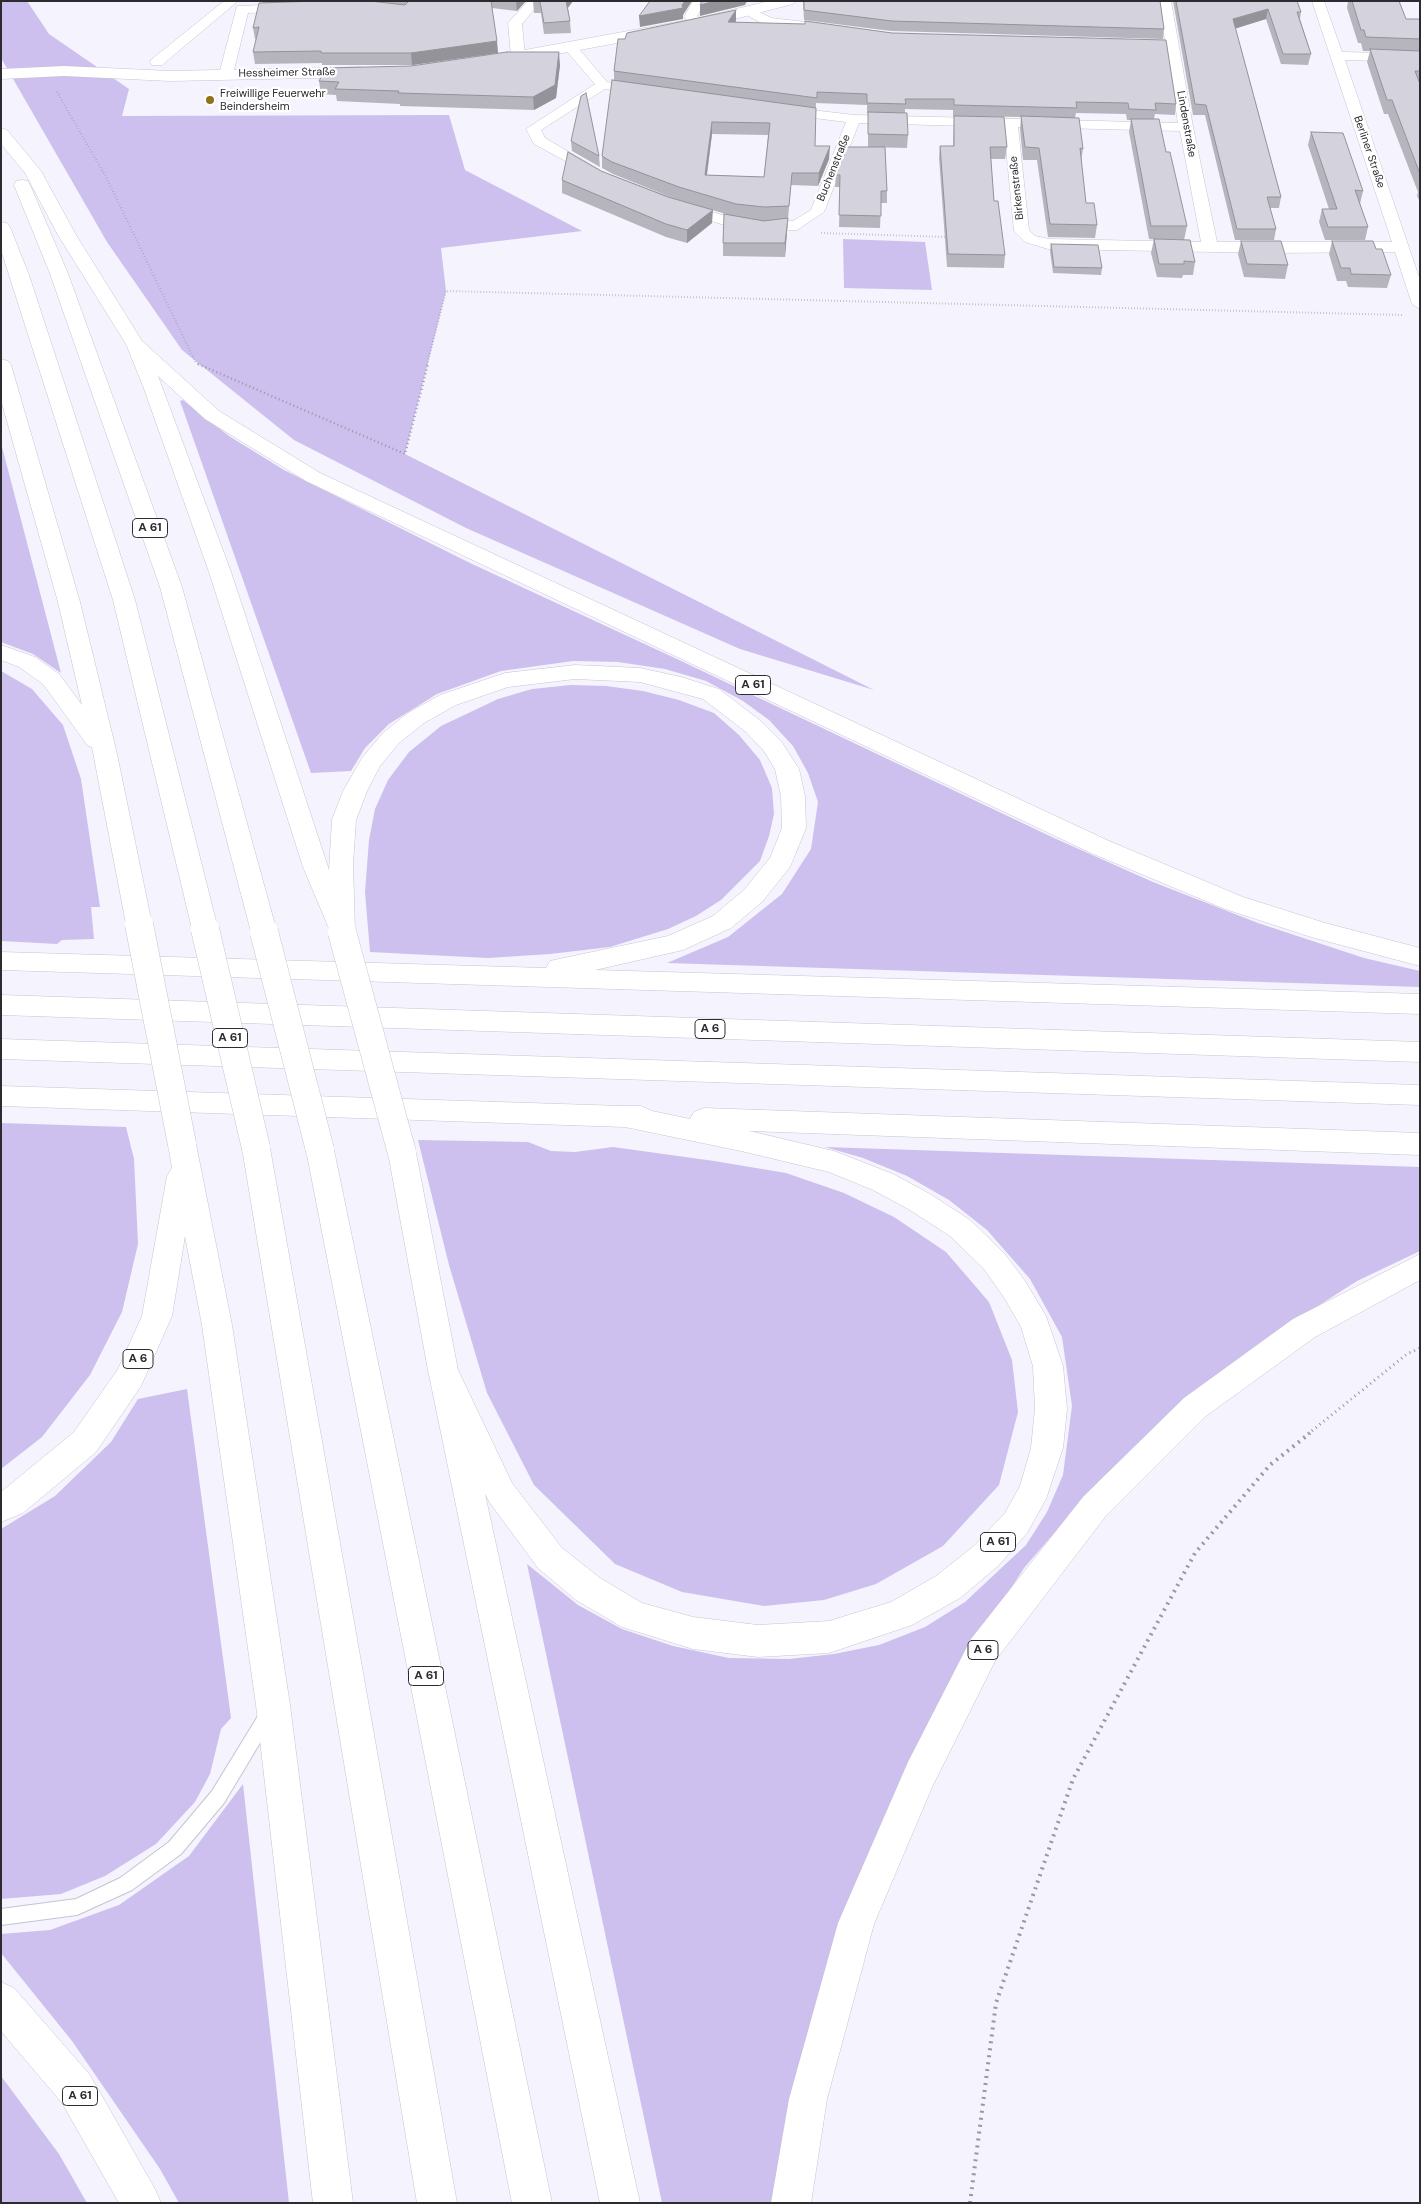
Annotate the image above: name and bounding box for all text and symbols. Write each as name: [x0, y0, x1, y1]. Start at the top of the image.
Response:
street label: Hessheimer Straße: [238, 66, 336, 80]
place label: Freiwillige Feuerwehr Beindersheim: [220, 87, 326, 113]
street label: Lindenstraße: [1174, 90, 1198, 158]
marker: Freiwillige Feuerwehr Beindersheim: [204, 94, 216, 106]
street label: Berliner Straße: [1350, 114, 1388, 190]
street label: Buchenstraße: [815, 133, 853, 203]
street label: Birkenstraße: [1007, 155, 1027, 221]
road number: A 61: [132, 518, 168, 538]
road number: A 61: [736, 676, 770, 694]
road number: A 6: [695, 1020, 725, 1038]
road number: A 61: [212, 1028, 248, 1048]
road number: A 6: [123, 1350, 153, 1368]
road number: A 61: [980, 1532, 1016, 1551]
road number: A 6: [968, 1640, 998, 1660]
road number: A 61: [408, 1666, 444, 1685]
road number: A 61: [62, 2086, 98, 2106]

